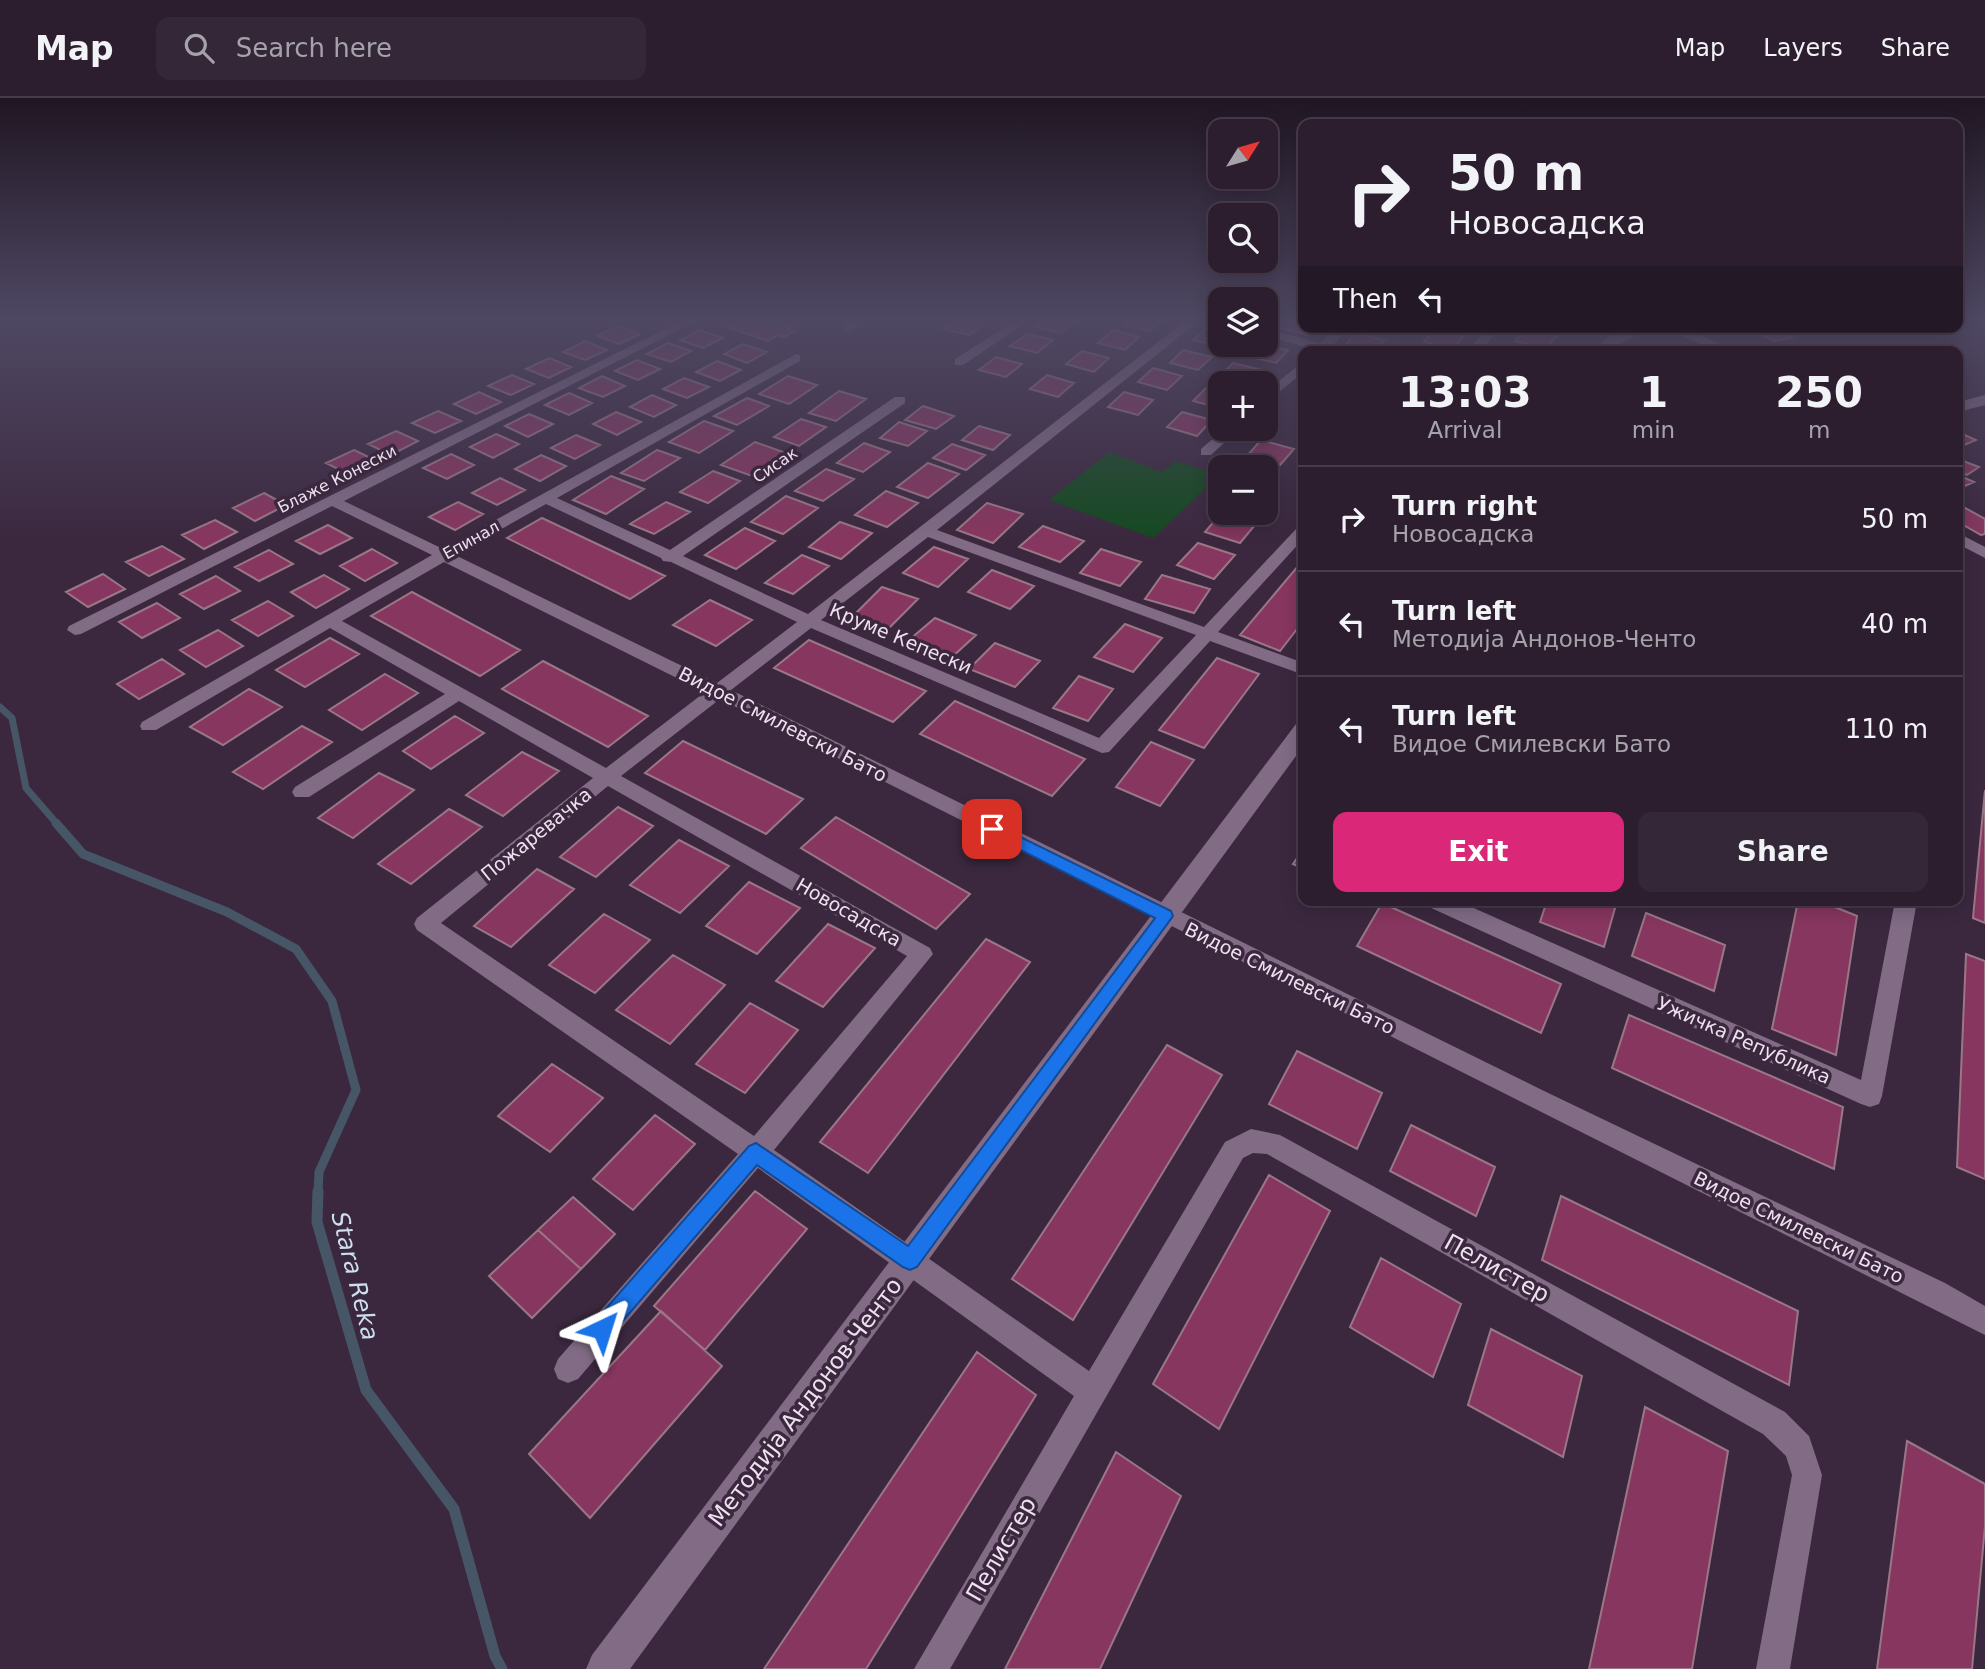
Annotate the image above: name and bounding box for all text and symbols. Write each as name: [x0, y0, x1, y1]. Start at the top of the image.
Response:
search box: [156, 17, 646, 80]
text: Map: [35, 29, 114, 68]
icon: search: [180, 29, 218, 67]
text: Search here: [236, 33, 392, 63]
text: Map: [1675, 34, 1725, 62]
text: Layers: [1763, 34, 1843, 62]
text: Share: [1881, 34, 1950, 62]
north arrow: [1208, 119, 1278, 189]
map controls: [1208, 119, 1278, 525]
text: 50 m: [1448, 145, 1584, 202]
icon: right: [1333, 147, 1424, 238]
button: search: [1208, 203, 1278, 273]
text: Новосадска: [1448, 204, 1646, 242]
icon: left: [1412, 280, 1450, 318]
text: Then: [1333, 284, 1398, 314]
button: layers: [1208, 287, 1278, 357]
text: 13:03: [1398, 368, 1532, 417]
text: 1: [1639, 368, 1668, 417]
text: 250: [1775, 368, 1863, 417]
button: +: [1208, 371, 1278, 441]
text: Arrival: [1428, 417, 1502, 443]
text: min: [1632, 417, 1675, 443]
text: m: [1808, 417, 1830, 443]
street label: Блаже Конески: [274, 441, 400, 517]
street label: Сисак: [749, 443, 801, 487]
button: −: [1208, 455, 1278, 525]
text: Turn right: [1392, 491, 1537, 521]
icon: right: [1333, 500, 1371, 538]
text: 50 m: [1861, 504, 1928, 534]
street label: Епинал: [440, 517, 502, 563]
text: Новосадска: [1392, 521, 1534, 547]
text: Turn left: [1392, 596, 1516, 626]
street label: Круме Кепески: [827, 598, 975, 678]
icon: left: [1333, 605, 1371, 643]
text: 40 m: [1861, 609, 1928, 639]
text: Методија Андонов-Ченто: [1392, 626, 1696, 652]
street label: Видое Смилевски Бато: [675, 662, 891, 786]
text: Turn left: [1392, 701, 1516, 731]
icon: left: [1333, 710, 1371, 748]
text: 110 m: [1845, 714, 1928, 744]
text: Видое Смилевски Бато: [1392, 731, 1671, 757]
street label: Пожаревачка: [476, 783, 596, 885]
pin: [962, 799, 1022, 859]
icon: arrive: [973, 810, 1011, 848]
button: Exit: [1333, 812, 1624, 892]
button: Share: [1638, 812, 1928, 892]
street label: Новосадска: [793, 873, 905, 951]
street label: Видое Смилевски Бато: [1182, 918, 1398, 1038]
street label: Ужичка Република: [1654, 992, 1834, 1088]
street label: Видое Смилевски Бато: [1691, 1167, 1907, 1287]
water label: Stara Reka: [325, 1209, 385, 1343]
street label: Пелистер: [1440, 1229, 1554, 1307]
street label: Методија Андонов-Ченто: [703, 1273, 907, 1531]
position arrow: [565, 1292, 639, 1366]
street label: Пелистер: [961, 1492, 1041, 1606]

